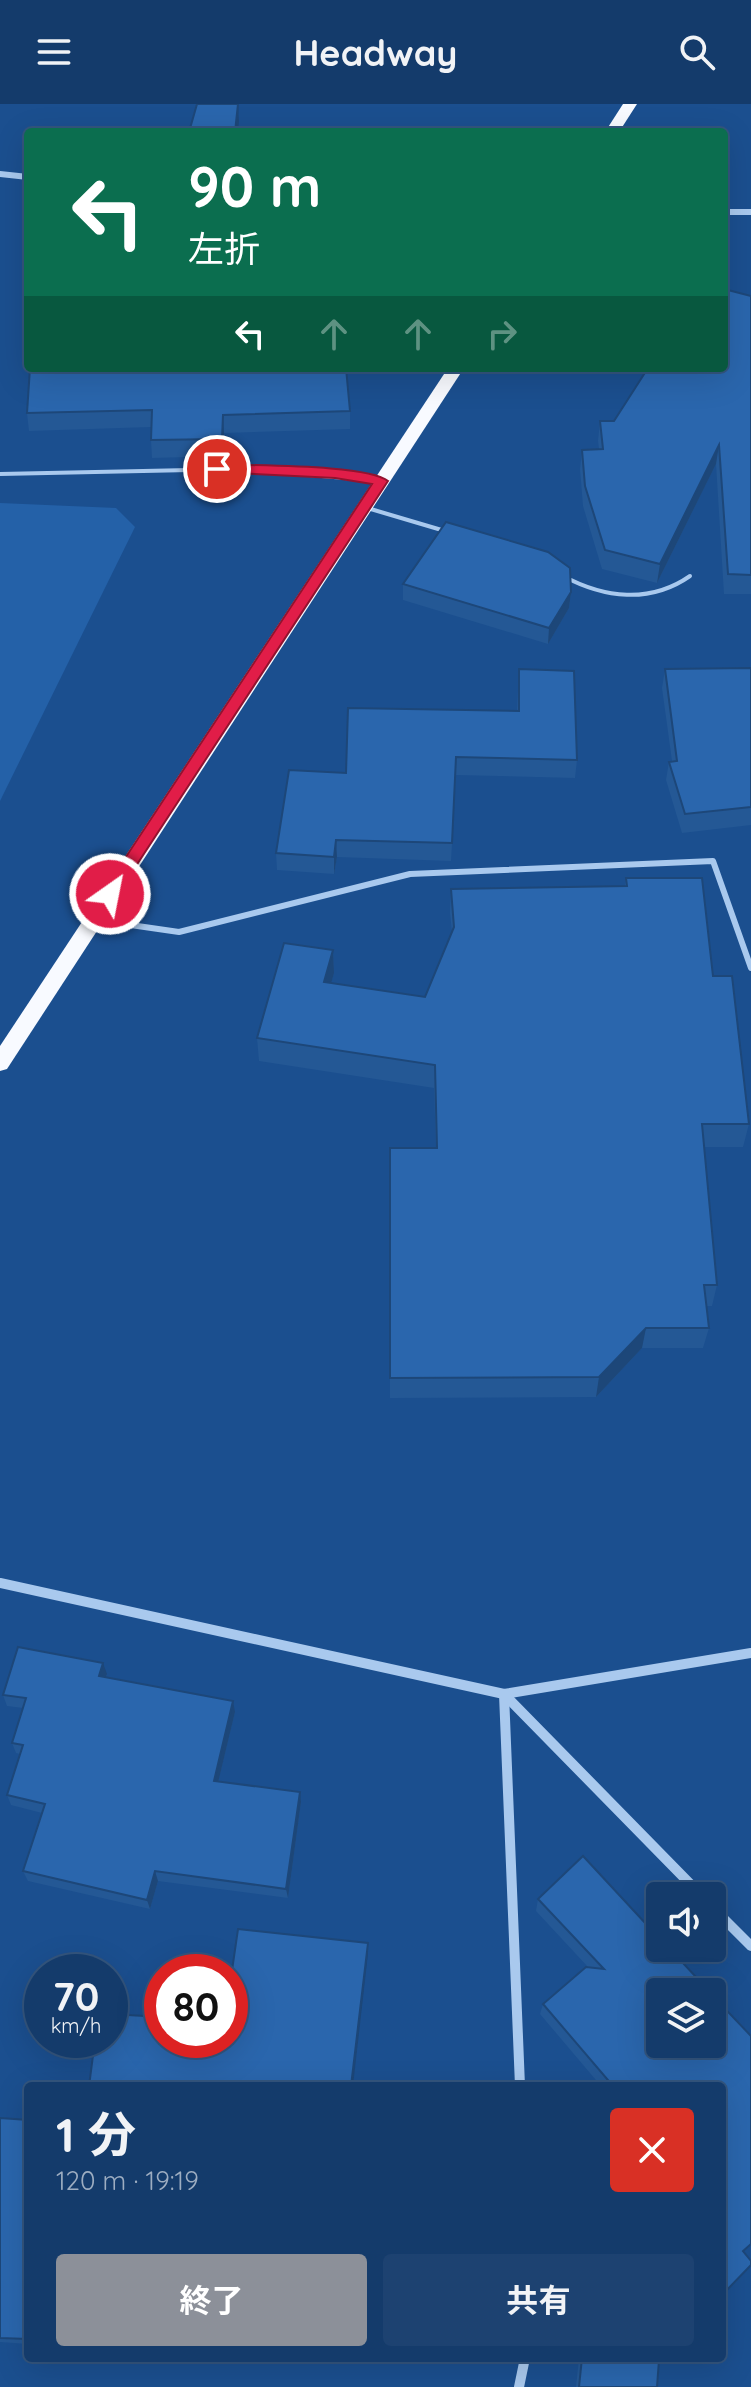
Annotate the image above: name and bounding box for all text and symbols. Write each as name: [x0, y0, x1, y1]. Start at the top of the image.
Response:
icon: menu: [32, 30, 76, 74]
text: Headway: [293, 30, 458, 75]
icon: search: [675, 30, 719, 74]
text: 90 m: [188, 151, 322, 221]
icon: left: [56, 160, 160, 264]
text: 左折: [188, 226, 260, 271]
icon: left: [228, 312, 272, 356]
icon: ahead: [312, 312, 356, 356]
icon: ahead: [396, 312, 440, 356]
icon: right: [480, 312, 524, 356]
pin: [183, 435, 251, 503]
icon: arrive: [195, 447, 239, 491]
position arrow: [68, 852, 152, 936]
map controls: [646, 1882, 726, 2058]
button: sound: [646, 1882, 726, 1962]
speed limit sign: 80: [144, 1954, 248, 2058]
text: 70: [53, 1971, 99, 2021]
button: layers: [646, 1978, 726, 2058]
text: km/h: [51, 2013, 101, 2038]
text: 1 分: [56, 2104, 136, 2164]
button: close: [610, 2108, 694, 2192]
text: 120 m · 19:19: [56, 2164, 199, 2197]
button: 終了: [56, 2254, 367, 2346]
button: 共有: [383, 2254, 694, 2346]

